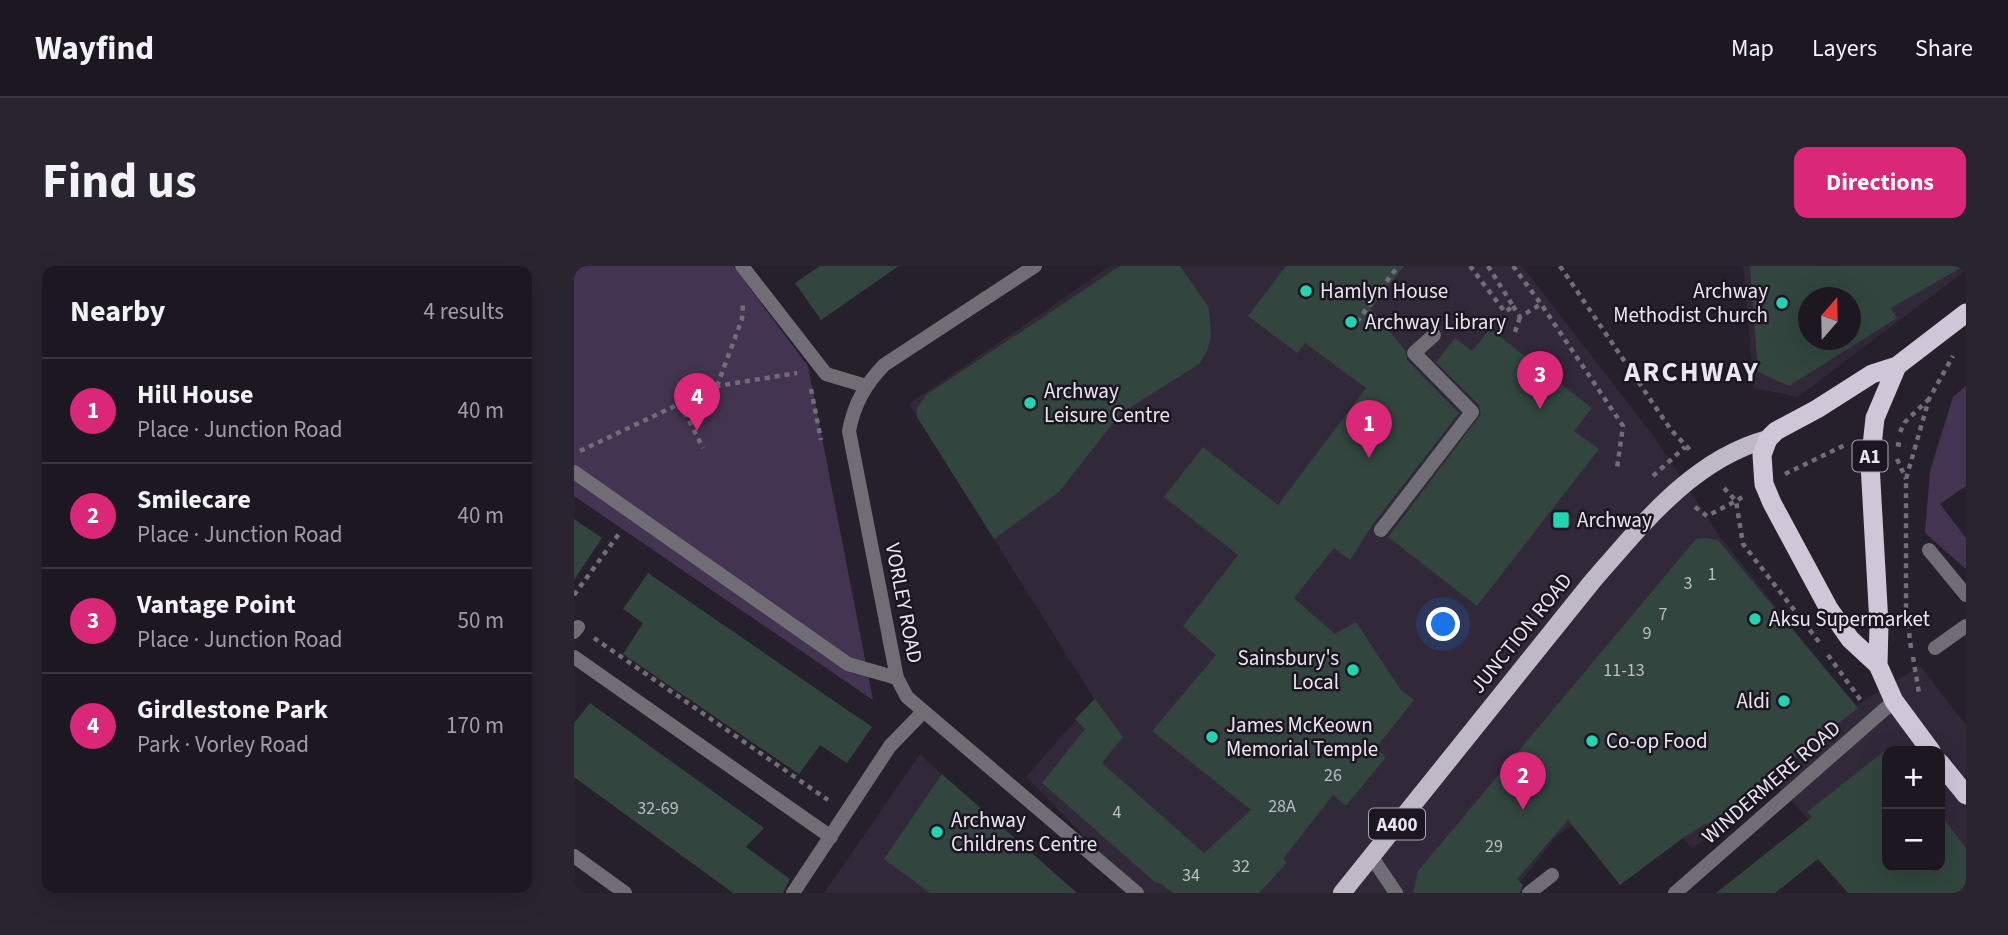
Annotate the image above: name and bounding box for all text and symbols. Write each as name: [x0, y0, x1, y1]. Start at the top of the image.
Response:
text: Wayfind: [35, 25, 154, 72]
text: Map: [1731, 31, 1774, 66]
text: Layers: [1812, 31, 1877, 66]
text: Share: [1915, 31, 1973, 66]
text: Find us: [42, 147, 197, 217]
button: Directions: [1794, 147, 1966, 218]
place label: Hamlyn House: [1320, 276, 1448, 306]
place label: Archway Methodist Church: [1613, 276, 1768, 330]
marker: Hamlyn House: [1298, 283, 1314, 299]
north arrow: [1798, 287, 1861, 350]
text: Nearby: [70, 290, 165, 333]
text: 4 results: [424, 295, 504, 328]
marker: Archway Methodist Church: [1774, 295, 1790, 311]
place label: Archway Library: [1365, 307, 1506, 337]
marker: Archway Library: [1343, 314, 1359, 330]
pin: 3: [1517, 351, 1563, 409]
district label: ARCHWAY: [1623, 352, 1760, 392]
pin: 4: [674, 373, 720, 431]
text: Hill House: [137, 376, 253, 413]
place label: Archway Leisure Centre: [1044, 376, 1170, 430]
text: 1: [87, 394, 99, 427]
text: 40 m: [457, 394, 504, 427]
marker: Archway Leisure Centre: [1022, 395, 1038, 411]
pin: 1: [1346, 400, 1392, 458]
text: Place · Junction Road: [137, 413, 343, 446]
road number: A1: [1852, 440, 1888, 472]
text: Smilecare: [137, 481, 251, 518]
text: 2: [87, 499, 99, 532]
text: 40 m: [457, 499, 504, 532]
place label: Archway: [1577, 505, 1652, 535]
marker: Archway: [1551, 510, 1571, 530]
text: Place · Junction Road: [137, 518, 343, 551]
street label: VORLEY ROAD: [878, 540, 930, 666]
house number: 1: [1708, 562, 1716, 587]
street label: JUNCTION ROAD: [1463, 566, 1579, 700]
house number: 3: [1684, 571, 1693, 596]
text: Vantage Point: [137, 586, 296, 623]
house number: 7: [1659, 602, 1668, 627]
text: 3: [87, 604, 99, 637]
text: 50 m: [457, 604, 504, 637]
place label: Aksu Supermarket: [1769, 604, 1930, 634]
your location: [1426, 607, 1460, 641]
marker: Aksu Supermarket: [1747, 611, 1763, 627]
house number: 9: [1643, 621, 1652, 646]
text: Place · Junction Road: [137, 623, 343, 656]
place label: Sainsbury's Local: [1237, 643, 1339, 697]
house number: 11-13: [1603, 658, 1645, 683]
marker: Sainsbury's Local: [1345, 662, 1361, 678]
place label: Aldi: [1736, 686, 1770, 716]
text: Girdlestone Park: [137, 691, 328, 728]
marker: Aldi: [1776, 693, 1792, 709]
text: 4: [87, 709, 99, 742]
text: 170 m: [446, 709, 504, 742]
place label: James McKeown Memorial Temple: [1226, 710, 1378, 764]
street label: WINDERMERE ROAD: [1695, 713, 1847, 851]
place label: Co-op Food: [1606, 726, 1708, 756]
text: Park · Vorley Road: [137, 728, 309, 761]
marker: James McKeown Memorial Temple: [1204, 729, 1220, 745]
marker: Co-op Food: [1584, 733, 1600, 749]
map controls: [1882, 746, 1945, 872]
button: +: [1882, 746, 1945, 809]
pin: 2: [1500, 752, 1546, 810]
house number: 26: [1324, 763, 1342, 788]
house number: 28A: [1268, 794, 1296, 819]
house number: 32-69: [637, 796, 679, 821]
house number: 4: [1113, 800, 1122, 825]
place label: Archway Childrens Centre: [951, 805, 1097, 859]
road number: A400: [1369, 808, 1425, 839]
button: −: [1882, 809, 1945, 872]
marker: Archway Childrens Centre: [929, 824, 945, 840]
house number: 29: [1485, 834, 1503, 859]
house number: 32: [1232, 854, 1250, 879]
house number: 34: [1182, 863, 1200, 888]

